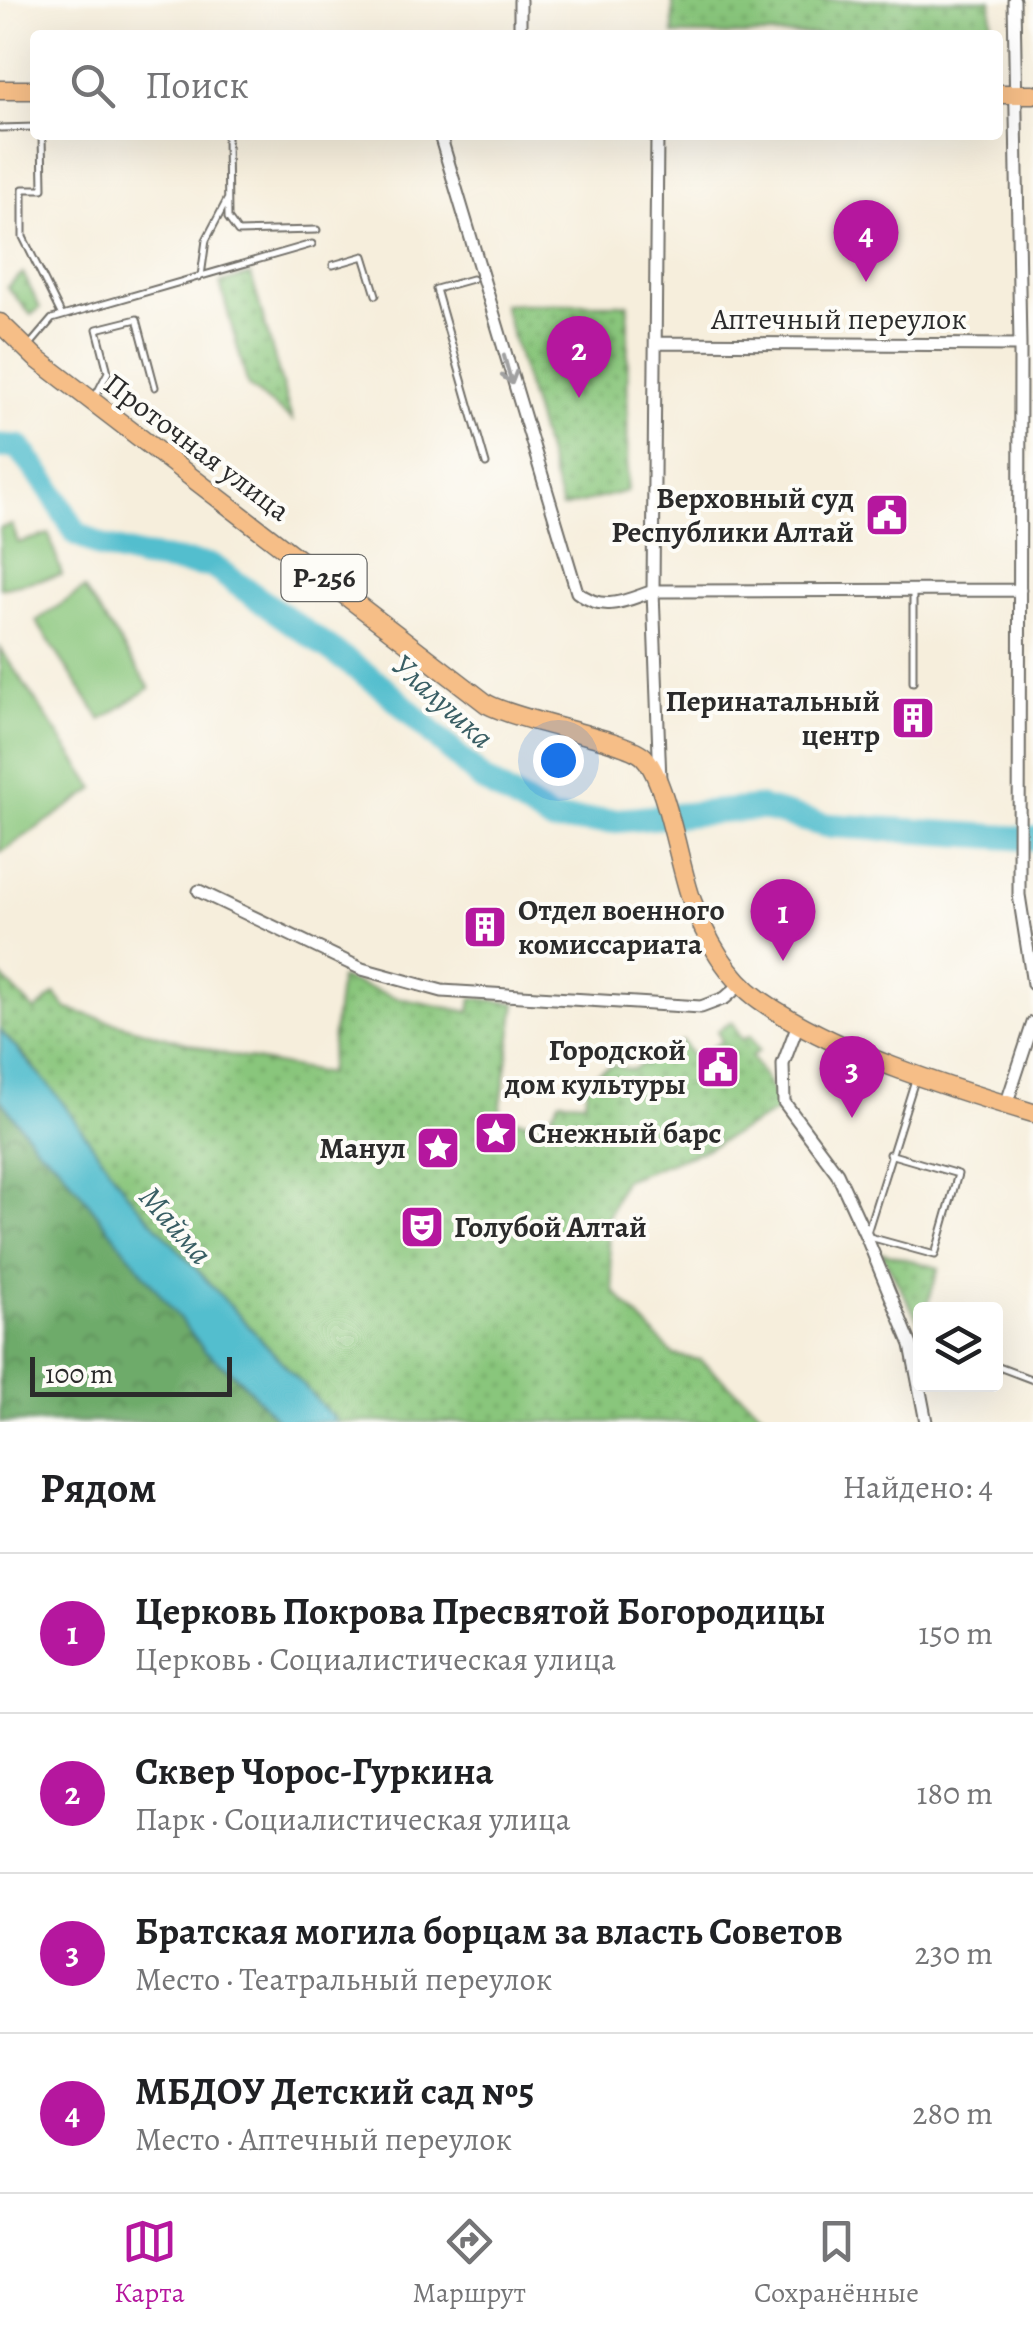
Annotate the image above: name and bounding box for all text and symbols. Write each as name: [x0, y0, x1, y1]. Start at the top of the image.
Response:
search box: [30, 30, 1003, 140]
icon: search: [65, 58, 120, 113]
text: Поиск: [145, 59, 249, 111]
pin: 4: [834, 200, 898, 282]
street label: Аптечный переулок: [710, 299, 967, 339]
pin: 2: [546, 316, 612, 398]
one-way arrow: [500, 354, 518, 385]
street label: Проточная улица: [96, 364, 298, 530]
place label: Верховный суд Республики Алтай: [611, 478, 854, 552]
public building icon: Верховный суд Республики Алтай: [864, 492, 910, 538]
road number: Р-256: [282, 555, 366, 601]
water label: Улалушка: [382, 643, 504, 759]
place label: Перинатальный центр: [666, 681, 880, 755]
building icon: Перинатальный центр: [890, 695, 936, 741]
your location: [533, 735, 584, 786]
pin: 1: [750, 878, 816, 961]
place label: Отдел военного комиссариата: [518, 890, 725, 964]
building icon: Отдел военного комиссариата: [462, 904, 508, 950]
place label: Городской дом культуры: [504, 1030, 686, 1104]
pin: 3: [820, 1036, 884, 1118]
public building icon: Городской дом культуры: [695, 1044, 741, 1090]
place icon: Снежный барс: [473, 1110, 519, 1156]
place label: Снежный барс: [528, 1113, 721, 1153]
place icon: Манул: [415, 1125, 461, 1171]
place label: Манул: [319, 1128, 406, 1168]
water label: Майма: [129, 1176, 223, 1274]
theatre icon: Голубой Алтай: [399, 1204, 445, 1250]
place label: Голубой Алтай: [454, 1207, 647, 1247]
map controls: [913, 1302, 1003, 1392]
button: layers: [913, 1302, 1003, 1392]
scale bar: [30, 1352, 232, 1396]
text: 100 m: [45, 1355, 113, 1393]
text: Рядом: [40, 1459, 157, 1516]
text: Найдено: 4: [842, 1465, 993, 1509]
text: Церковь Покрова Пресвятой Богородицы: [135, 1585, 826, 1637]
text: 1: [67, 1611, 78, 1655]
text: 150 m: [918, 1611, 993, 1655]
text: Церковь · Социалистическая улица: [135, 1637, 616, 1681]
text: Сквер Чорос-Гуркина: [135, 1745, 494, 1797]
text: 2: [65, 1771, 80, 1815]
text: 180 m: [917, 1771, 993, 1815]
text: Парк · Социалистическая улица: [135, 1797, 571, 1841]
text: Братская могила борцам за власть Советов: [135, 1905, 843, 1957]
text: 3: [66, 1931, 79, 1975]
text: 230 m: [914, 1931, 993, 1975]
text: Место · Театральный переулок: [135, 1957, 552, 2001]
text: МБДОУ Детский сад №5: [135, 2065, 534, 2117]
text: 4: [65, 2091, 80, 2135]
text: 280 m: [912, 2091, 993, 2135]
text: Место · Аптечный переулок: [135, 2117, 512, 2161]
tab: Карта: [114, 2214, 185, 2312]
tab: Маршрут: [413, 2214, 526, 2312]
tab: Сохранённые: [754, 2214, 919, 2312]

